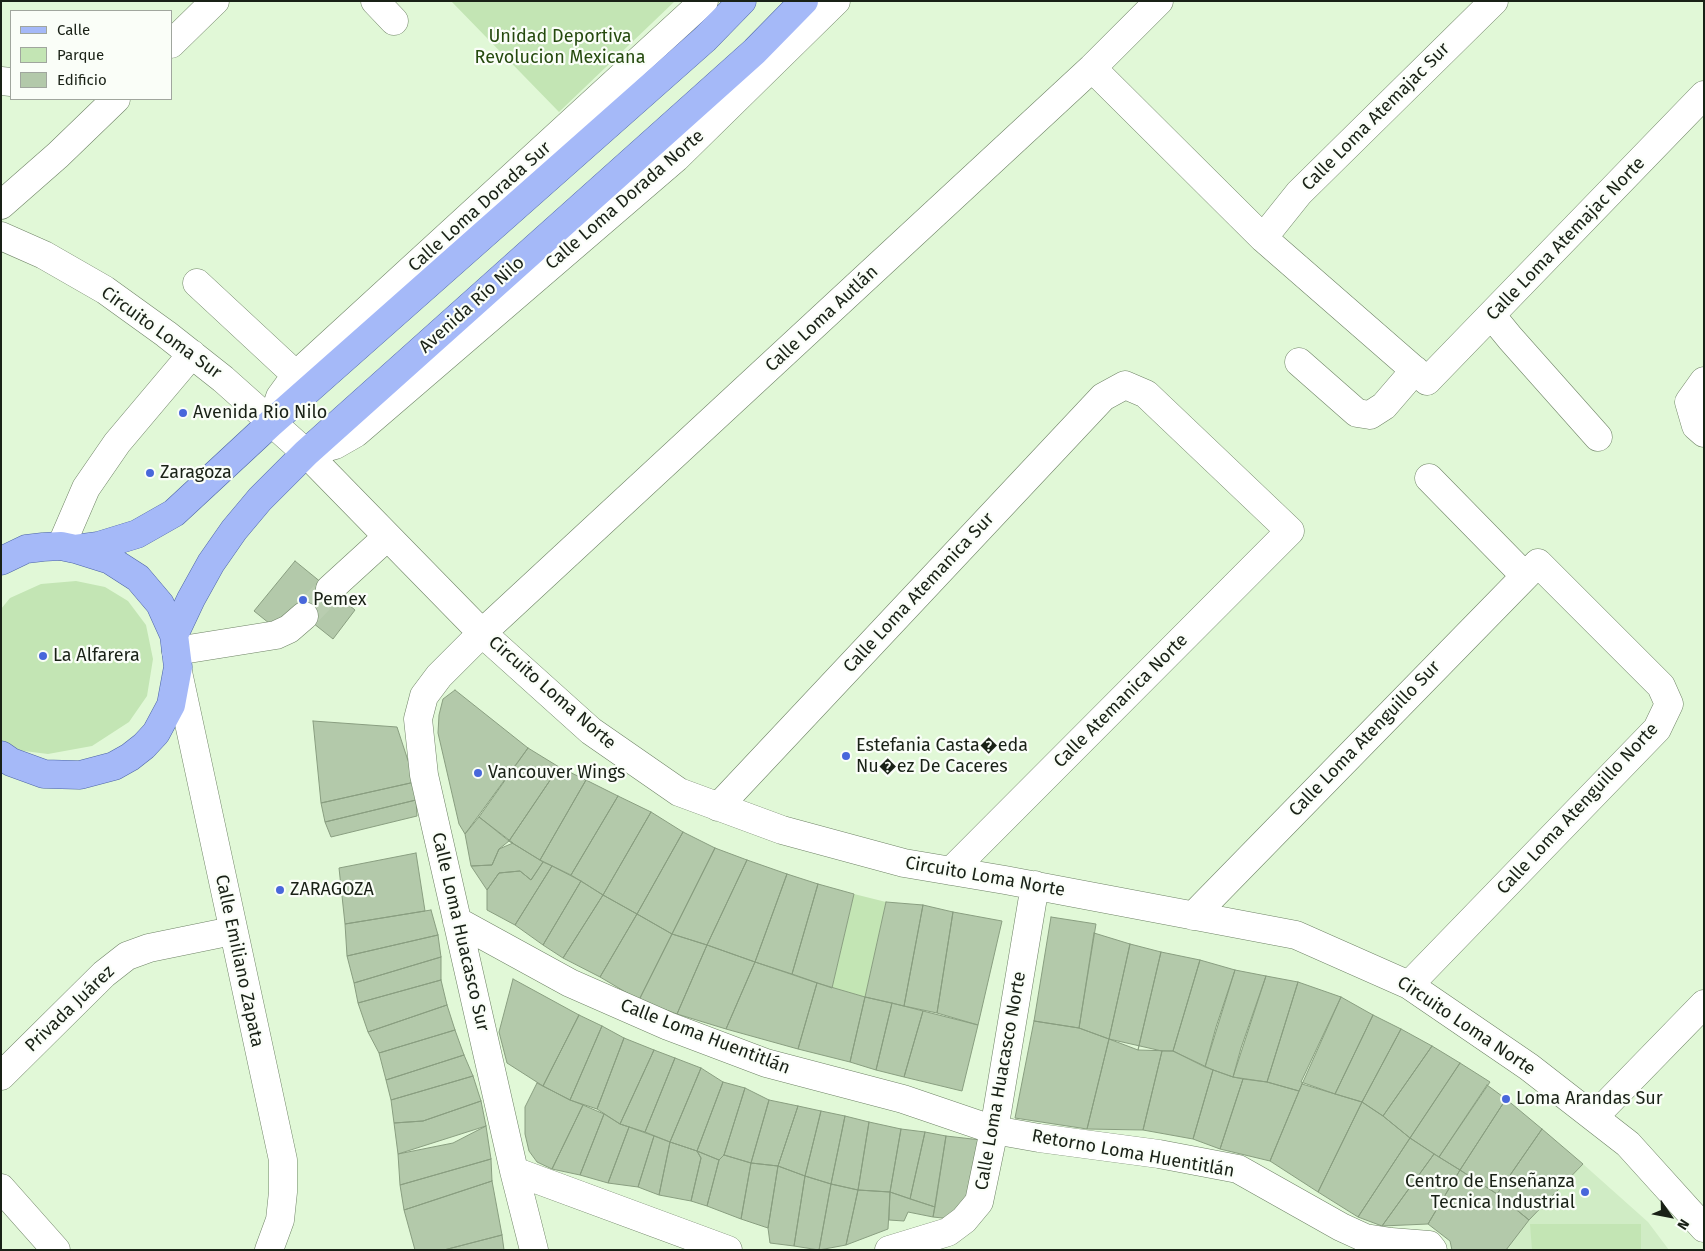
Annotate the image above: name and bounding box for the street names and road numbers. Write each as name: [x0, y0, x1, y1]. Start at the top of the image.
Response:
street label: Calle Loma Atemajac Sur: [1298, 39, 1454, 195]
street label: Calle Loma Dorada Norte: [541, 125, 709, 275]
street label: Calle Loma Dorada Sur: [404, 137, 556, 277]
street label: Calle Loma Atemajac Norte: [1482, 153, 1650, 325]
street label: Avenida Río Nilo: [415, 252, 529, 358]
street label: Calle Loma Autlán: [761, 261, 883, 377]
street label: Circuito Loma Sur: [97, 282, 225, 384]
street label: Calle Loma Atemanica Sur: [839, 508, 999, 678]
street label: Calle Atemanica Norte: [1050, 630, 1192, 772]
street label: Circuito Loma Norte: [484, 632, 620, 754]
street label: Calle Loma Atenguillo Sur: [1285, 657, 1445, 821]
street label: Calle Loma Atenguillo Norte: [1493, 719, 1663, 899]
street label: Calle Loma Huacasco Sur: [427, 831, 493, 1033]
street label: Circuito Loma Norte: [903, 852, 1067, 902]
street label: Calle Emiliano Zapata: [210, 873, 268, 1049]
street label: Privada Juárez: [21, 961, 119, 1057]
street label: Calle Loma Huacasco Norte: [971, 970, 1031, 1192]
street label: Circuito Loma Norte: [1393, 972, 1539, 1080]
street label: Calle Loma Huentitlán: [617, 995, 793, 1079]
street label: Retorno Loma Huentitlán: [1030, 1126, 1236, 1182]

